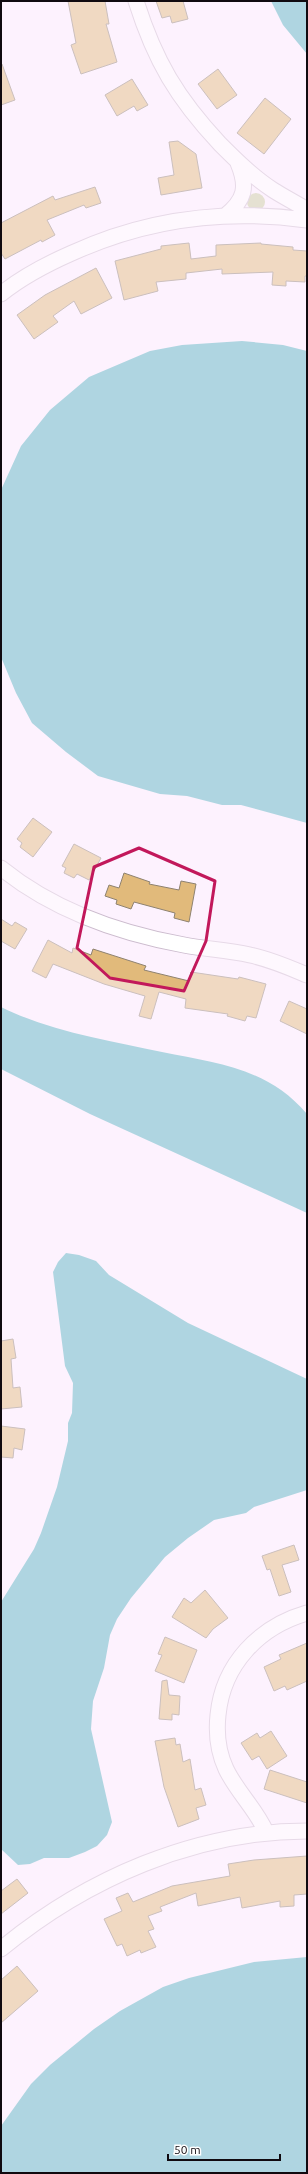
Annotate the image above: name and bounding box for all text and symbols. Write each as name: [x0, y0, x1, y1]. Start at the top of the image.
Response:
scale bar: [168, 2136, 280, 2162]
text: 50 m: [174, 2143, 201, 2156]

